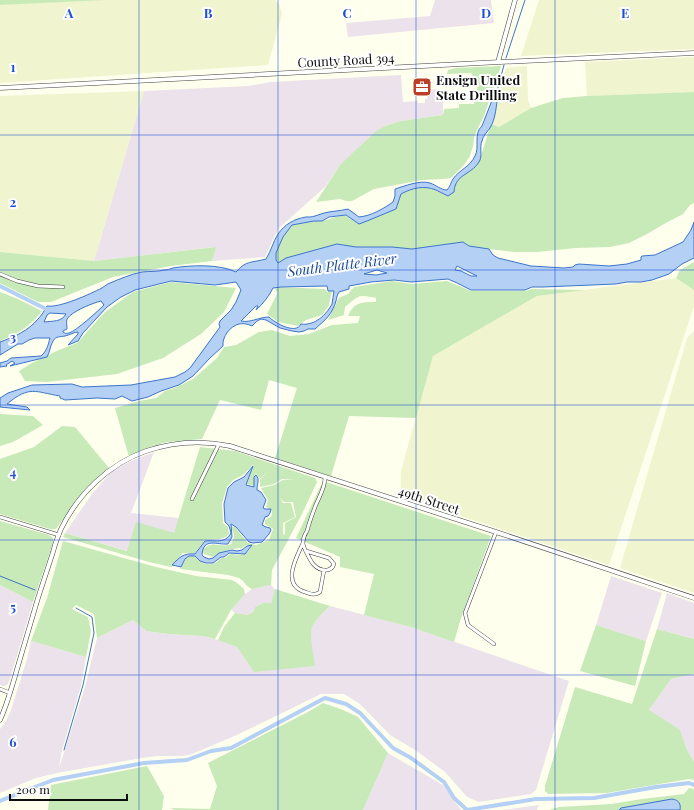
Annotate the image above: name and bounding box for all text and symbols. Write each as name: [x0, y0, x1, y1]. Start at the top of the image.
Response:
text: A: [64, 4, 74, 21]
text: B: [204, 4, 213, 21]
text: C: [342, 4, 352, 21]
text: D: [481, 4, 491, 21]
text: E: [621, 4, 629, 21]
street label: County Road 394: [297, 48, 395, 71]
text: 1: [11, 58, 16, 75]
place label: Ensign United State Drilling: [436, 71, 520, 103]
office icon: Ensign United State Drilling: [411, 76, 433, 98]
text: 2: [10, 193, 17, 210]
water label: South Platte River: [285, 248, 399, 281]
text: 3: [10, 328, 16, 345]
text: 4: [10, 463, 17, 480]
street label: 49th Street: [396, 482, 462, 518]
text: 5: [10, 598, 16, 615]
text: 6: [9, 733, 17, 750]
scale bar: [10, 776, 127, 802]
text: 200 m: [16, 781, 50, 797]

